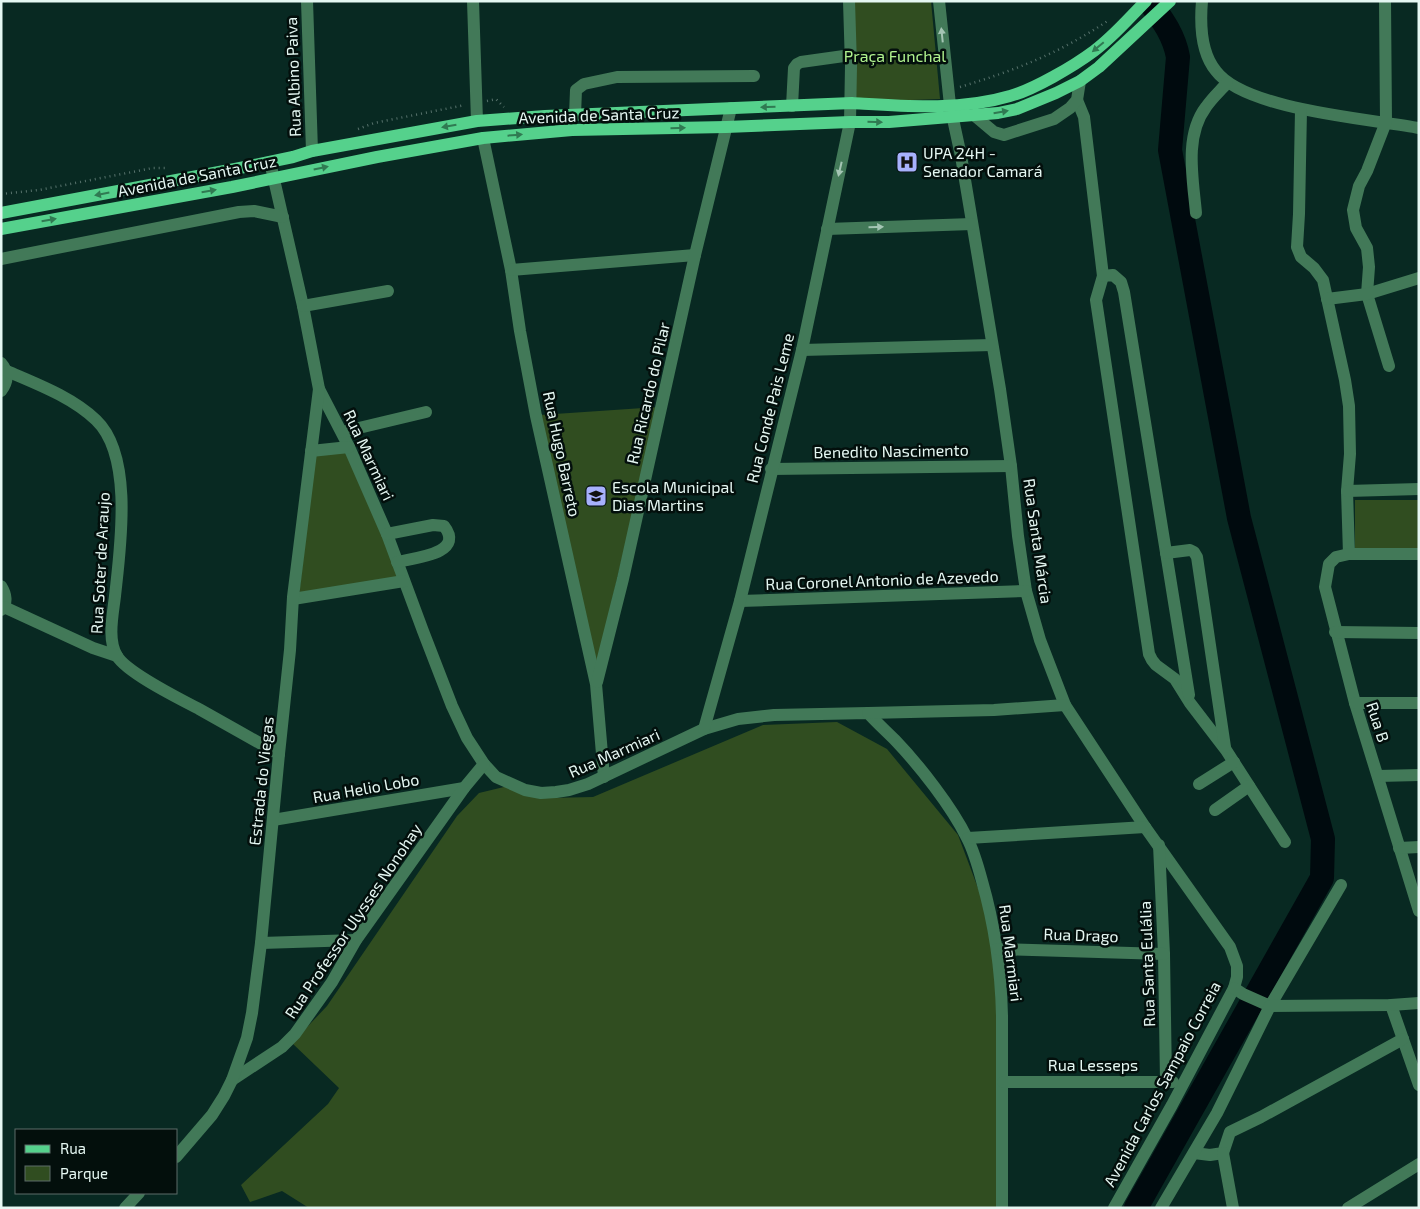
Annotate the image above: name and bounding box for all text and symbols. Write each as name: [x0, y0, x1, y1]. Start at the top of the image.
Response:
street label: Rua Albino Paiva: [281, 17, 304, 137]
one-way arrow: [938, 26, 946, 42]
one-way arrow: [1092, 41, 1104, 52]
park label: Praça Funchal: [844, 46, 946, 66]
street label: Avenida de Santa Cruz: [518, 102, 680, 127]
one-way arrow: [760, 103, 776, 111]
one-way arrow: [993, 108, 1009, 116]
one-way arrow: [867, 118, 883, 126]
one-way arrow: [440, 123, 456, 131]
one-way arrow: [670, 124, 686, 132]
one-way arrow: [508, 131, 524, 139]
place label: UPA 24H - Senador Camará: [923, 143, 1042, 180]
hospital icon: UPA 24H - Senador Camará: [895, 150, 919, 174]
street label: Avenida de Santa Cruz: [116, 151, 278, 200]
one-way arrow: [836, 162, 844, 177]
one-way arrow: [313, 164, 329, 172]
one-way arrow: [202, 187, 218, 195]
one-way arrow: [94, 190, 109, 198]
one-way arrow: [42, 216, 58, 224]
one-way arrow: [868, 223, 884, 231]
street label: Rua Ricardo do Pilar: [622, 319, 673, 466]
street label: Rua Conde Pais Leme: [742, 331, 797, 485]
street label: Rua Hugo Barreto: [540, 389, 585, 518]
street label: Rua Marmiari: [340, 406, 399, 503]
street label: Benedito Nascimento: [813, 440, 969, 461]
place label: Escola Municipal Dias Martins: [612, 477, 734, 514]
street label: Rua Santa Márcia: [1020, 477, 1057, 605]
school or university icon: Escola Municipal Dias Martins: [584, 484, 608, 508]
street label: Rua Soter de Araujo: [86, 492, 114, 634]
street label: Rua Coronel Antonio de Azevedo: [765, 566, 999, 593]
street label: Rua B: [1363, 699, 1394, 744]
street label: Estrada do Viegas: [244, 716, 277, 846]
street label: Rua Marmiari: [565, 724, 662, 781]
street label: Rua Helio Lobo: [311, 769, 421, 806]
street label: Rua Professor Ulysses Nonohay: [280, 819, 425, 1022]
street label: Rua Santa Eulália: [1135, 901, 1158, 1027]
street label: Rua Marmiari: [996, 903, 1027, 1003]
street label: Rua Drago: [1043, 924, 1119, 945]
street label: Avenida Carlos Sampaio Correia: [1099, 978, 1224, 1190]
street label: Rua Lesseps: [1048, 1055, 1138, 1074]
legend: [15, 1129, 178, 1194]
text: Rua: [60, 1139, 86, 1157]
text: Parque: [60, 1164, 108, 1182]

